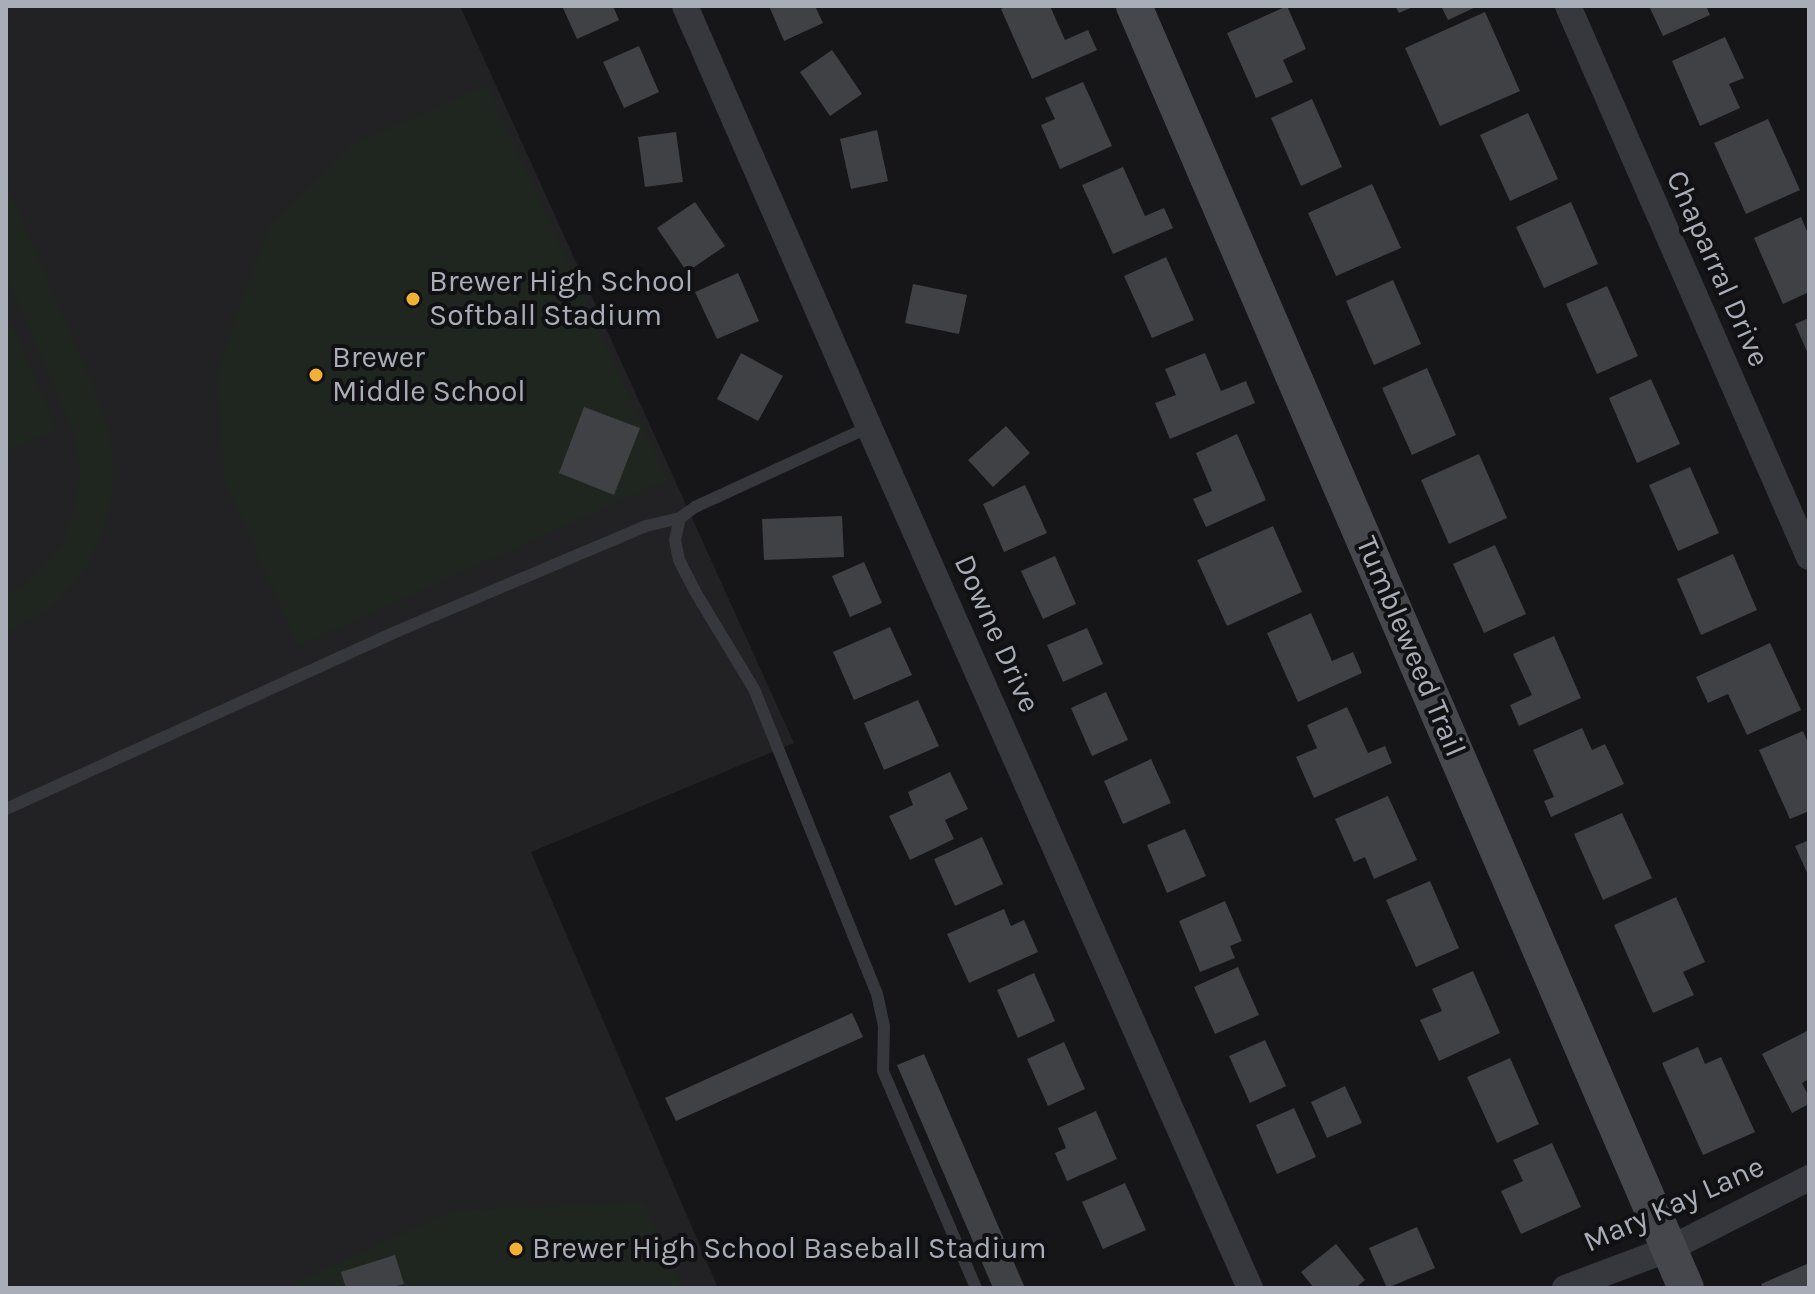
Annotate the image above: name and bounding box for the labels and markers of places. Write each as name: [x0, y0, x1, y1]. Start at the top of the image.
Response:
place label: Brewer High School Softball Stadium: [429, 264, 693, 334]
marker: Brewer High School Softball Stadium: [404, 290, 422, 308]
place label: Brewer Middle School: [332, 340, 526, 410]
marker: Brewer Middle School: [307, 366, 325, 384]
place label: Brewer High School Baseball Stadium: [532, 1231, 1047, 1267]
marker: Brewer High School Baseball Stadium: [507, 1240, 525, 1258]

